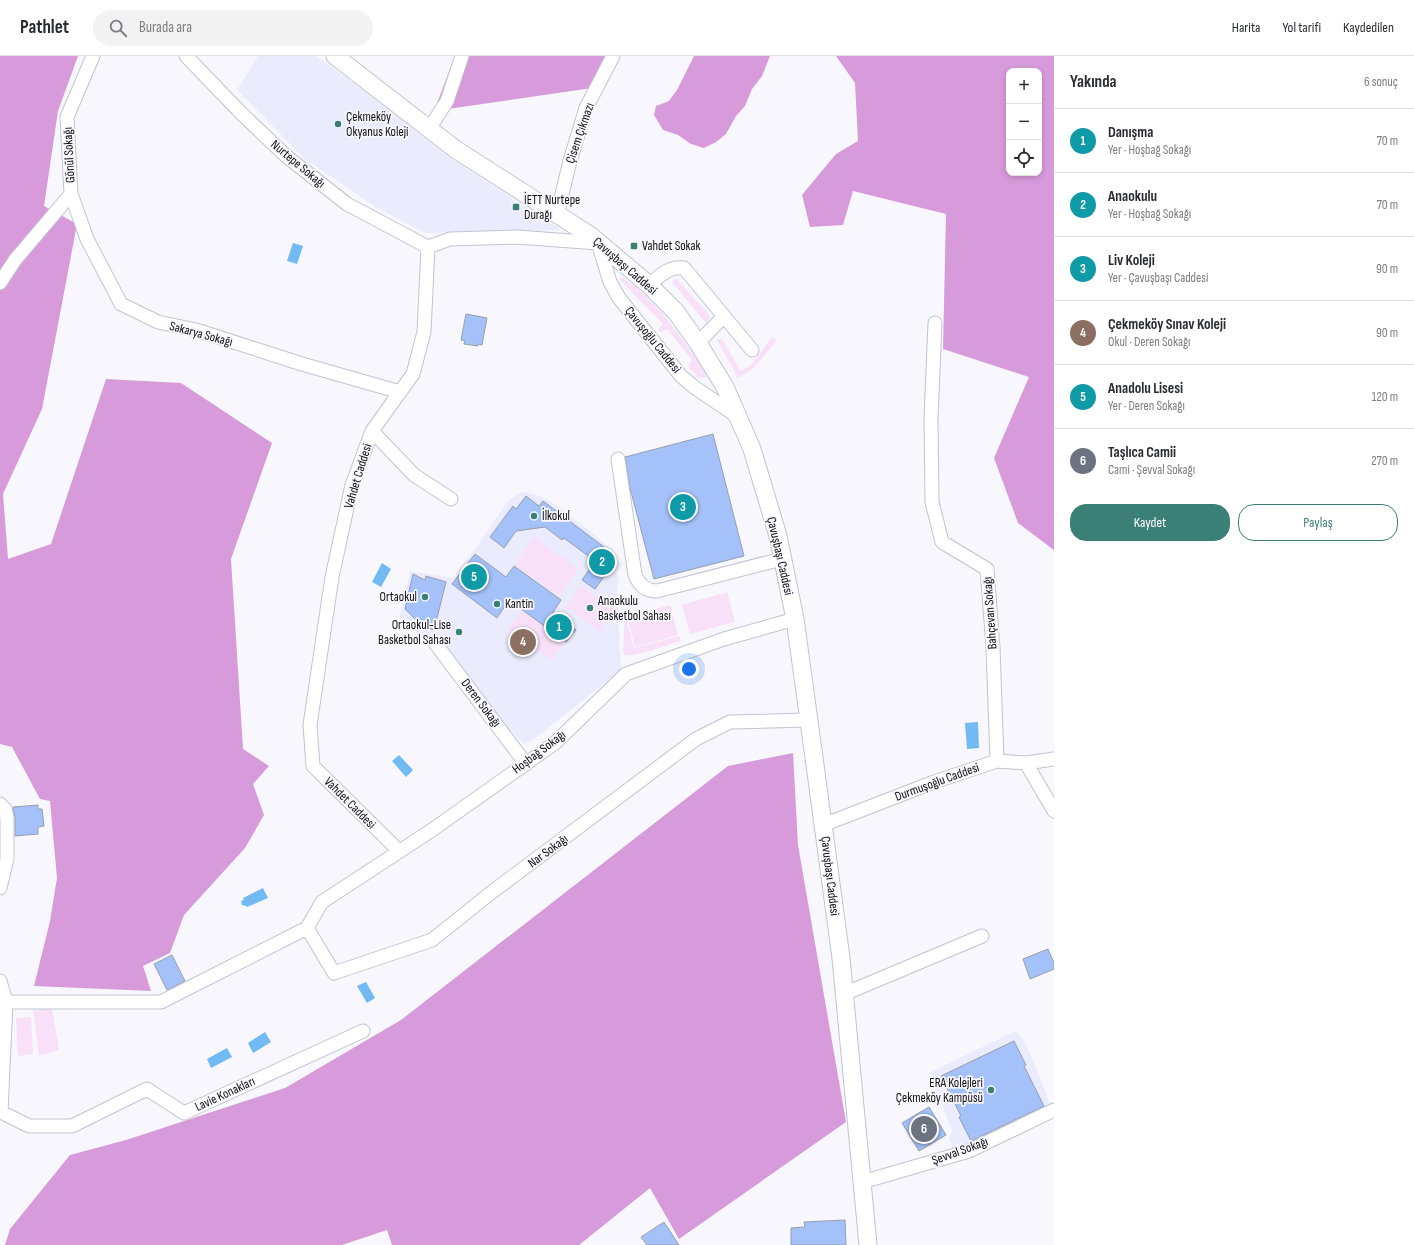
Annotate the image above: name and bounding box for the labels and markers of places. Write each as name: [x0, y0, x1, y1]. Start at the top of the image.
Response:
place label: Çekmeköy Okyanus Koleji: [346, 109, 408, 140]
marker: Çekmeköy Okyanus Koleji: [333, 119, 343, 129]
place label: İETT Nurtepe Durağı: [524, 191, 580, 223]
marker: İETT Nurtepe Durağı: [511, 202, 521, 212]
place label: Vahdet Sokak: [642, 238, 701, 254]
marker: Vahdet Sokak: [629, 241, 639, 251]
pin: 3: [670, 492, 696, 522]
place label: İlkokul: [542, 507, 570, 524]
marker: İlkokul: [529, 511, 539, 521]
pin: 2: [589, 547, 615, 577]
pin: 5: [461, 562, 487, 592]
place label: Ortaokul: [380, 589, 417, 605]
marker: Ortaokul: [420, 592, 430, 602]
place label: Anaokulu Basketbol Sahası: [597, 593, 671, 624]
place label: Kantin: [505, 596, 533, 612]
marker: Kantin: [492, 599, 502, 609]
marker: Anaokulu Basketbol Sahası: [585, 603, 595, 613]
pin: 1: [546, 612, 572, 642]
place label: Ortaokul-Lise Basketbol Sahası: [378, 617, 451, 648]
marker: Ortaokul-Lise Basketbol Sahası: [454, 627, 464, 637]
pin: 4: [510, 627, 536, 657]
place label: ERA Kolejleri Çekmeköy Kampüsü: [896, 1075, 983, 1106]
marker: ERA Kolejleri Çekmeköy Kampüsü: [986, 1085, 996, 1095]
pin: 6: [911, 1114, 937, 1144]

